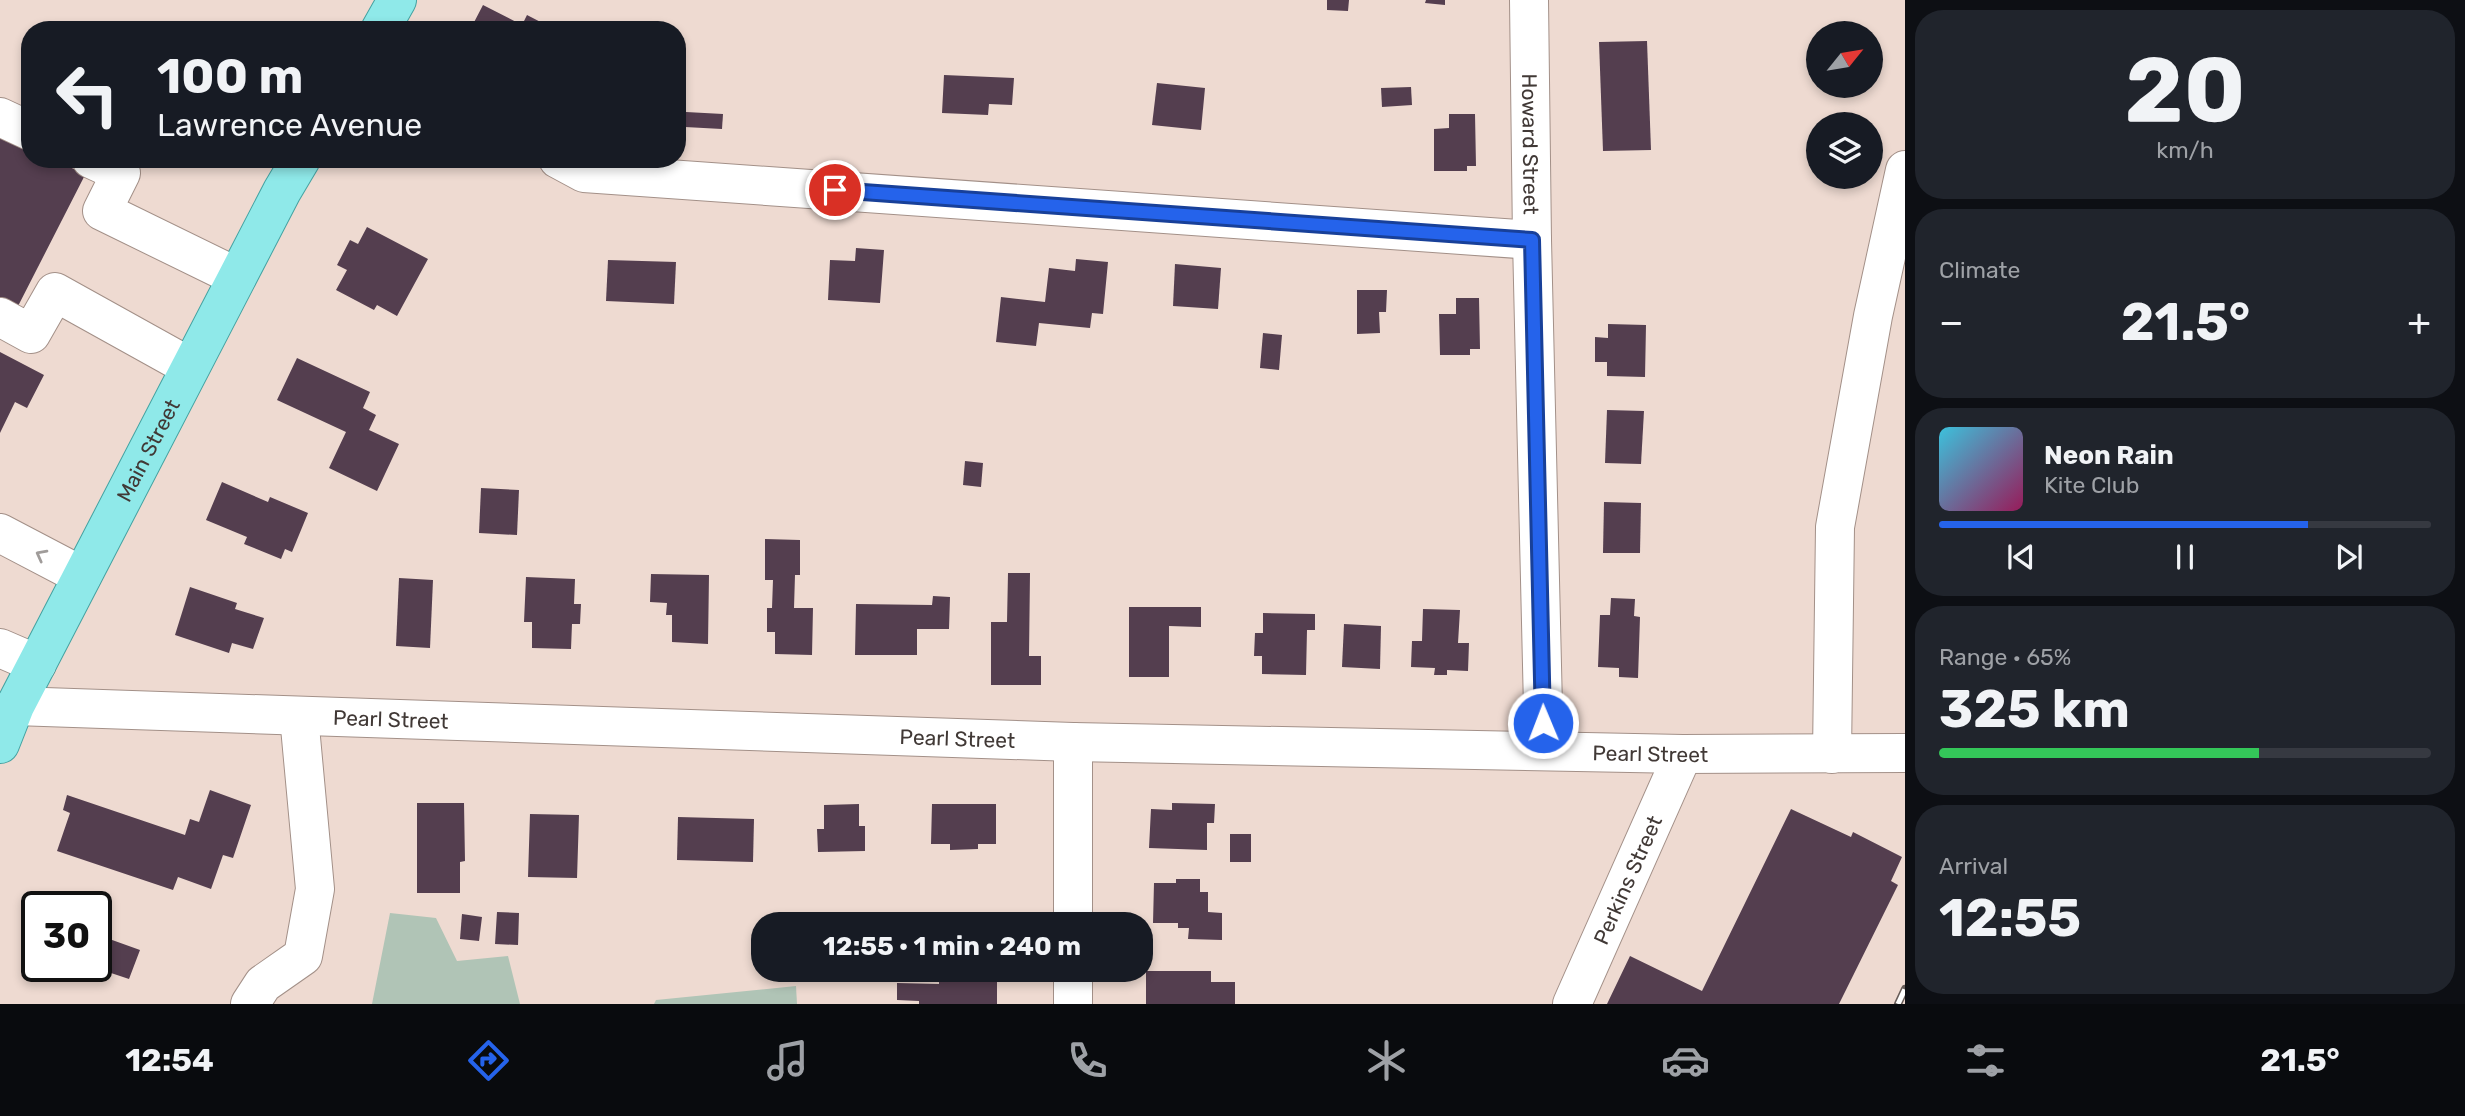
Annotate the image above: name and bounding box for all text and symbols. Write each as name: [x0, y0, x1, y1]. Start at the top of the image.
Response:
north arrow: [1806, 21, 1883, 98]
map controls: [1806, 21, 1883, 189]
text: 20: [2124, 36, 2246, 144]
text: 100 m: [157, 47, 303, 105]
icon: left: [42, 49, 133, 140]
street label: Howard Street: [1517, 73, 1544, 215]
text: Lawrence Avenue: [157, 106, 422, 144]
button: layers: [1806, 112, 1883, 189]
text: km/h: [2156, 136, 2214, 164]
pin: [805, 160, 865, 220]
icon: arrive: [816, 171, 854, 209]
text: Climate: [1939, 256, 2020, 284]
text: 21.5°: [2121, 291, 2250, 353]
text: −: [1939, 299, 1964, 345]
text: +: [2407, 299, 2431, 345]
street label: Main Street: [111, 395, 185, 506]
text: Neon Rain: [2044, 440, 2174, 471]
text: Kite Club: [2044, 471, 2139, 499]
icon: previous: [2002, 538, 2040, 576]
icon: pause: [2166, 538, 2204, 576]
icon: next: [2330, 538, 2368, 576]
one-way arrow: [36, 549, 48, 563]
text: Range · 65%: [1939, 643, 2071, 671]
text: 325 km: [1939, 678, 2130, 740]
position arrow: [1506, 686, 1580, 760]
street label: Pearl Street: [333, 704, 449, 733]
street label: Pearl Street: [899, 724, 1016, 753]
street label: Pearl Street: [1592, 740, 1708, 767]
street label: Perkins Street: [1588, 811, 1667, 948]
text: Arrival: [1939, 852, 2008, 880]
text: 12:55: [1939, 887, 2081, 949]
speed limit sign: 30: [21, 891, 112, 982]
text: 12:55 · 1 min · 240 m: [823, 931, 1081, 962]
icon: directions: [464, 1036, 513, 1085]
icon: music: [763, 1036, 812, 1085]
icon: phone: [1063, 1036, 1112, 1085]
icon: climate: [1362, 1036, 1411, 1085]
icon: car: [1661, 1036, 1710, 1085]
icon: filters: [1961, 1036, 2010, 1085]
text: 12:54: [125, 1041, 214, 1079]
text: 21.5°: [2260, 1041, 2340, 1079]

